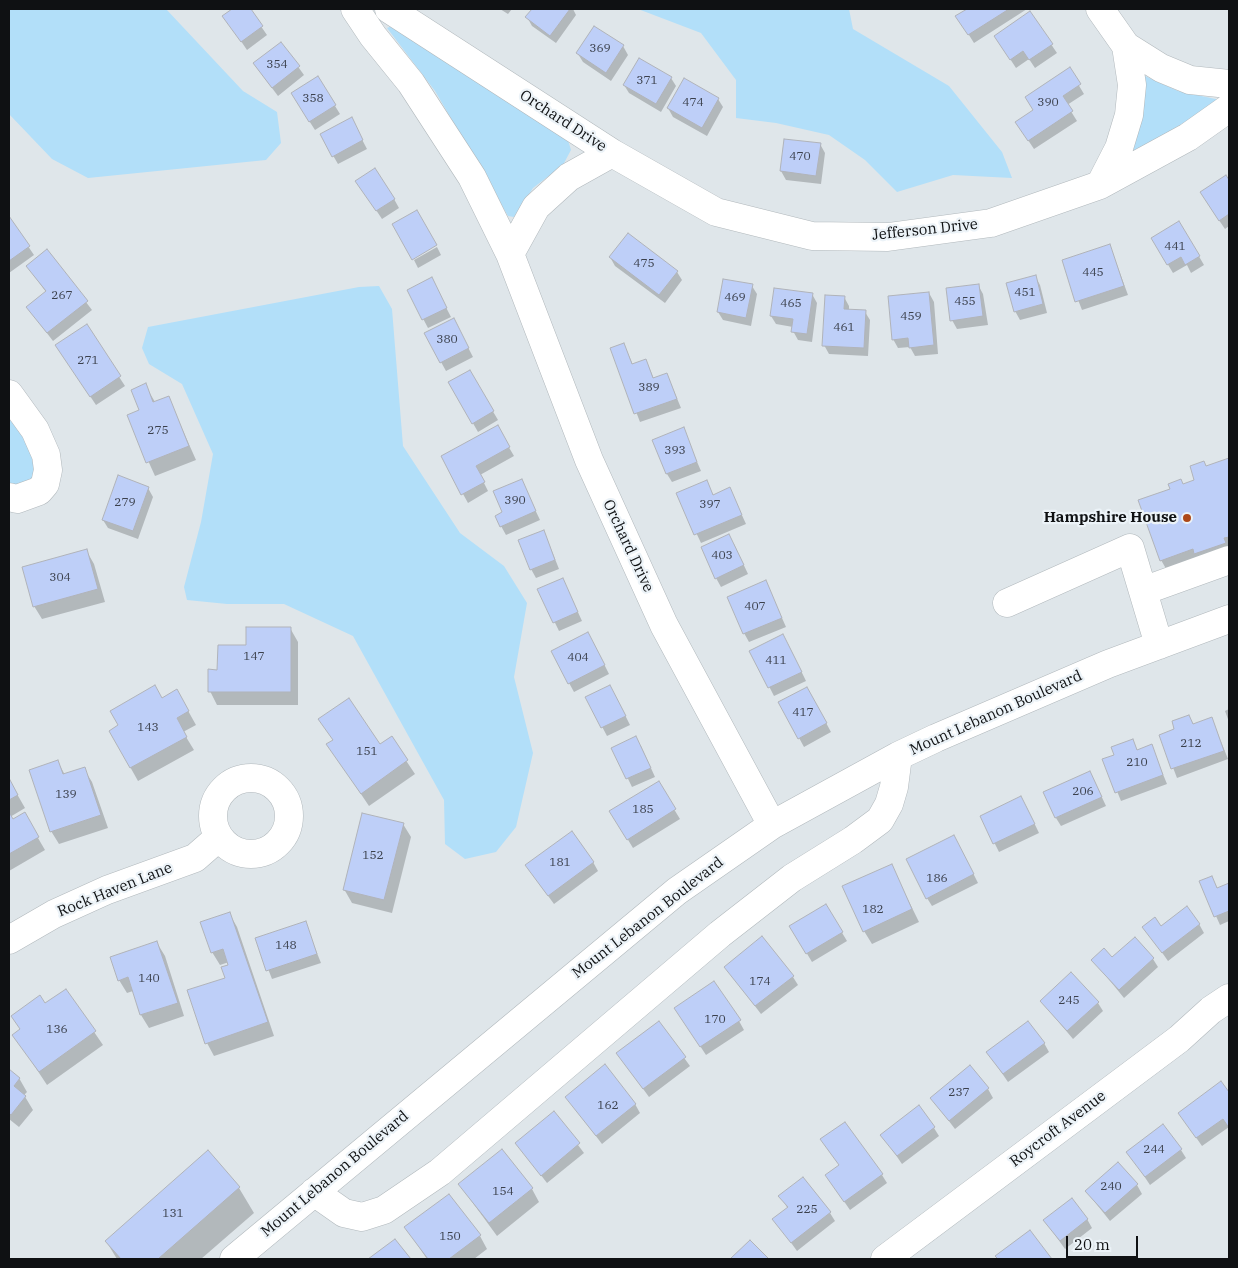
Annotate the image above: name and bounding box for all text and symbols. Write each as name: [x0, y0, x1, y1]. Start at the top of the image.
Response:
house number: 369: [589, 42, 611, 56]
house number: 354: [266, 58, 288, 72]
house number: 371: [636, 74, 658, 88]
street label: Orchard Drive: [516, 86, 610, 156]
house number: 358: [302, 92, 324, 106]
house number: 474: [682, 96, 704, 110]
house number: 390: [1037, 96, 1059, 110]
house number: 470: [789, 150, 811, 164]
street label: Jefferson Drive: [871, 215, 979, 245]
house number: 441: [1164, 240, 1186, 254]
house number: 475: [633, 257, 655, 271]
house number: 445: [1082, 266, 1104, 280]
house number: 451: [1014, 286, 1036, 300]
house number: 267: [51, 289, 73, 303]
house number: 469: [724, 291, 746, 305]
house number: 455: [954, 295, 976, 309]
house number: 465: [780, 297, 802, 311]
house number: 459: [900, 310, 922, 324]
house number: 461: [833, 321, 855, 335]
house number: 380: [436, 333, 458, 347]
house number: 271: [77, 354, 99, 368]
house number: 389: [638, 381, 660, 395]
house number: 275: [147, 424, 169, 438]
house number: 393: [664, 444, 686, 458]
house number: 390: [504, 494, 526, 508]
house number: 279: [114, 496, 136, 510]
street label: Orchard Drive: [599, 497, 657, 595]
house number: 397: [699, 498, 721, 512]
place label: Hampshire House: [1044, 509, 1177, 527]
marker: Hampshire House: [1181, 512, 1193, 524]
house number: 403: [711, 549, 733, 563]
house number: 304: [49, 571, 71, 585]
house number: 407: [744, 600, 766, 614]
house number: 147: [243, 650, 265, 664]
house number: 404: [567, 651, 589, 665]
house number: 411: [765, 654, 787, 668]
street label: Mount Lebanon Boulevard: [907, 667, 1085, 759]
house number: 417: [792, 706, 814, 720]
house number: 143: [137, 721, 159, 735]
house number: 212: [1180, 737, 1202, 751]
house number: 151: [356, 745, 378, 759]
house number: 210: [1126, 756, 1148, 770]
house number: 206: [1072, 785, 1094, 799]
house number: 139: [55, 788, 77, 802]
house number: 185: [632, 803, 654, 817]
house number: 152: [362, 849, 384, 863]
street label: Mount Lebanon Boulevard: [569, 853, 727, 983]
house number: 181: [549, 856, 571, 870]
street label: Rock Haven Lane: [55, 859, 175, 921]
house number: 186: [926, 872, 948, 886]
house number: 182: [862, 903, 884, 917]
house number: 148: [275, 939, 297, 953]
house number: 140: [138, 972, 160, 986]
house number: 174: [749, 975, 771, 989]
house number: 245: [1058, 994, 1080, 1008]
house number: 170: [704, 1013, 726, 1027]
house number: 136: [46, 1023, 68, 1037]
house number: 237: [948, 1086, 970, 1100]
street label: Roycroft Avenue: [1006, 1087, 1110, 1171]
house number: 162: [597, 1099, 619, 1113]
street label: Mount Lebanon Boulevard: [258, 1107, 412, 1241]
house number: 244: [1143, 1143, 1165, 1157]
house number: 240: [1100, 1180, 1122, 1194]
house number: 154: [492, 1185, 514, 1199]
house number: 225: [796, 1203, 818, 1217]
house number: 131: [162, 1207, 184, 1221]
scale bar: [1068, 1226, 1140, 1258]
house number: 150: [439, 1230, 461, 1244]
text: 20 m: [1074, 1235, 1110, 1254]

